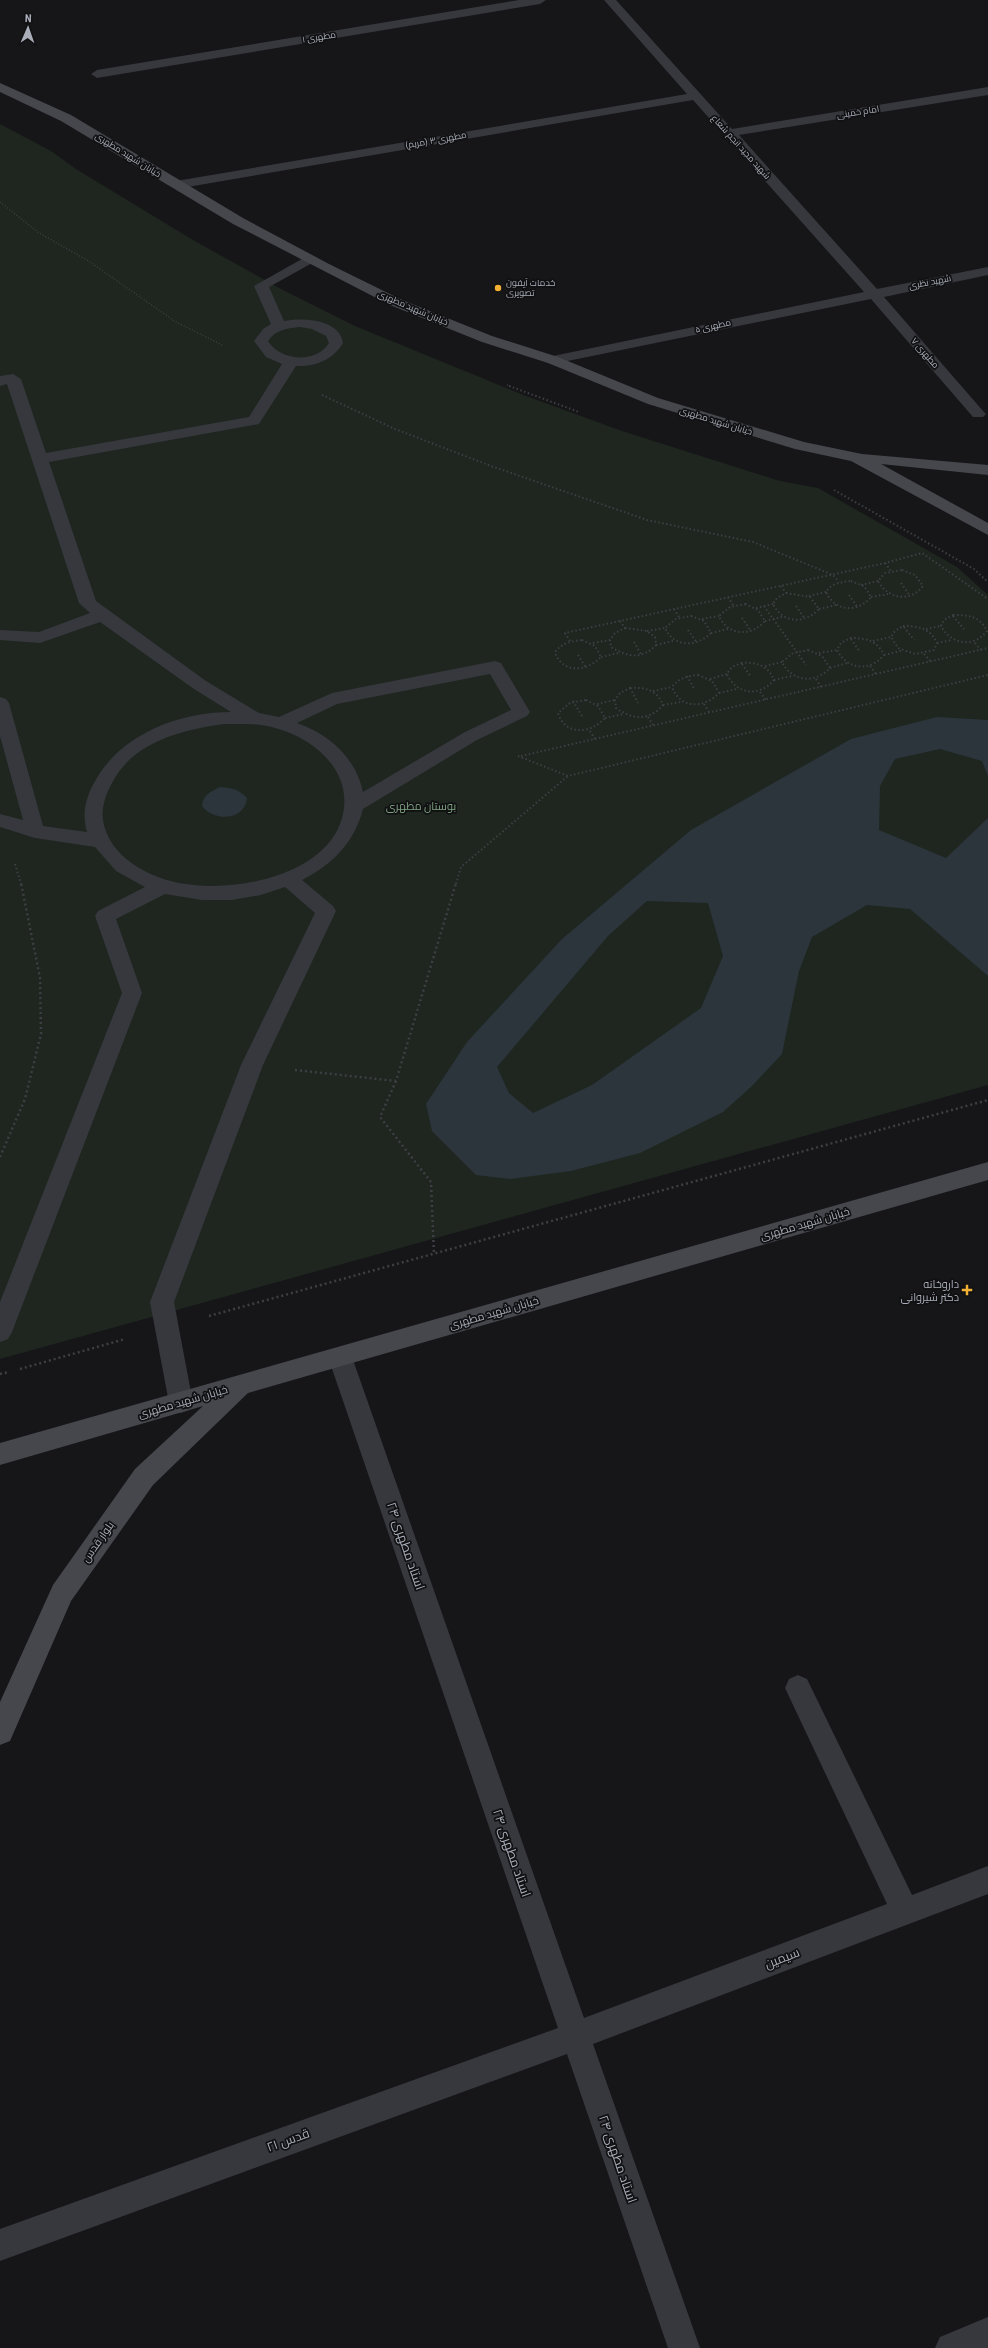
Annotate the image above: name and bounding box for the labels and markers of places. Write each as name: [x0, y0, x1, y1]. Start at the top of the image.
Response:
place label: خدمات آیفون تصویری: [506, 278, 555, 298]
marker: خدمات آیفون تصویری: [493, 283, 503, 293]
place label: داروخانه دکتر شیروانی: [901, 1278, 959, 1304]
marker: داروخانه دکتر شیروانی: [962, 1285, 972, 1295]

